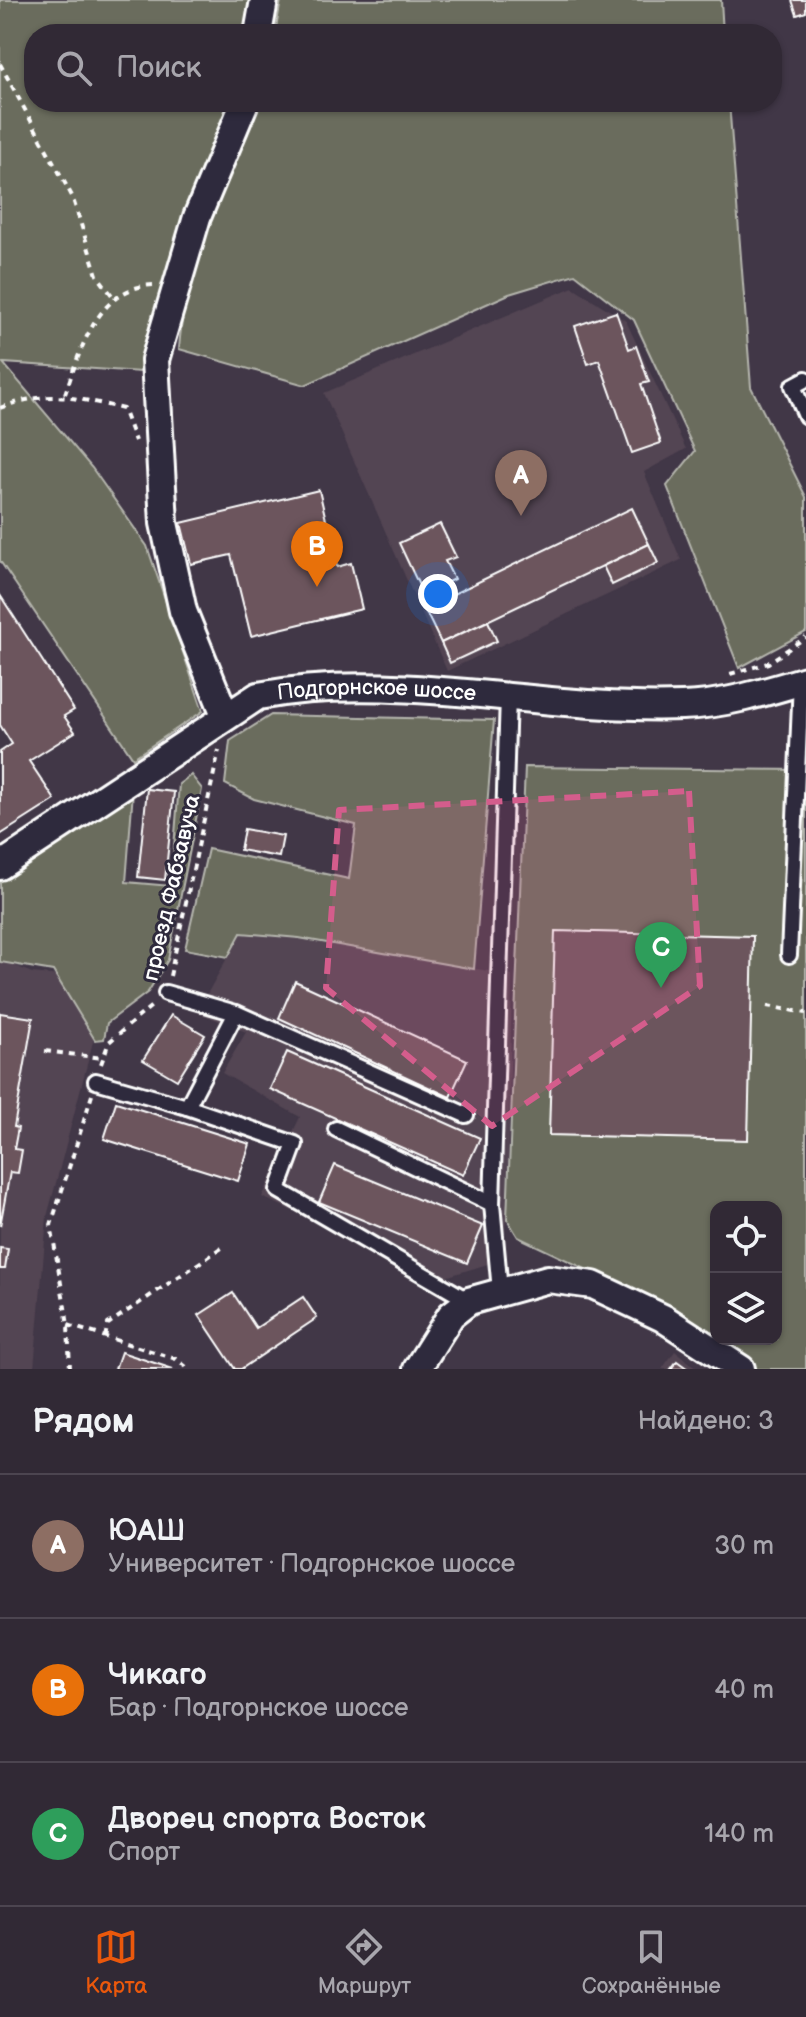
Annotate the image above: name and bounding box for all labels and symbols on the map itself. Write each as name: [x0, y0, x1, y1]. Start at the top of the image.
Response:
pin: A: [495, 450, 547, 516]
pin: B: [291, 521, 343, 587]
your location: [418, 574, 458, 614]
street label: Подгорнское шоссе: [275, 674, 477, 707]
street label: проезд Фабзавуча: [137, 792, 207, 984]
pin: C: [635, 922, 687, 988]

